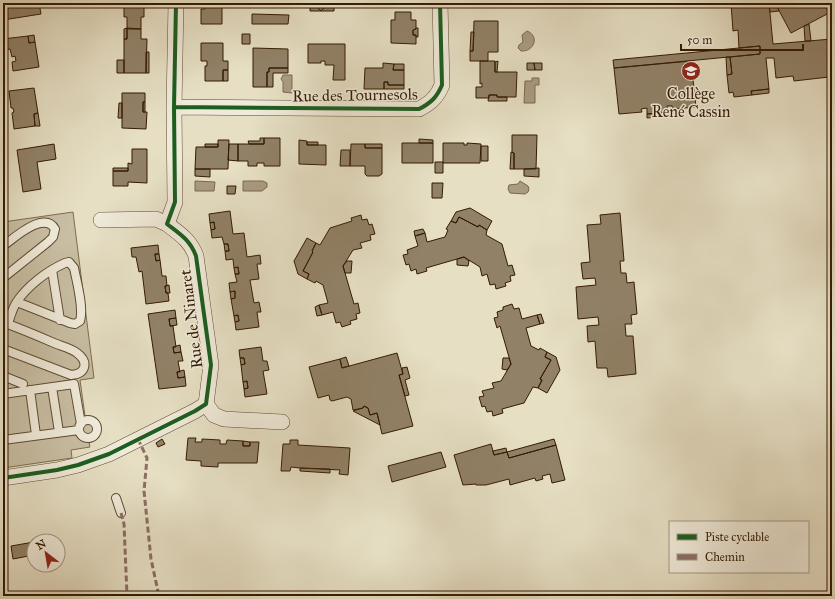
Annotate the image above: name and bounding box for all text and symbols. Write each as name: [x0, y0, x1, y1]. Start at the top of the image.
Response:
scale bar: [681, 26, 803, 52]
text: 50 m: [687, 33, 712, 47]
school or university icon: Collège René Cassin: [680, 60, 702, 82]
street label: Rue des Tournesols: [292, 84, 418, 106]
place label: Collège René Cassin: [652, 84, 731, 121]
street label: Rue de Ninaret: [175, 268, 206, 370]
legend: [669, 521, 809, 573]
text: Piste cyclable: [705, 530, 769, 544]
north arrow: [26, 533, 66, 573]
text: N: [34, 537, 49, 553]
text: Chemin: [705, 550, 745, 564]

